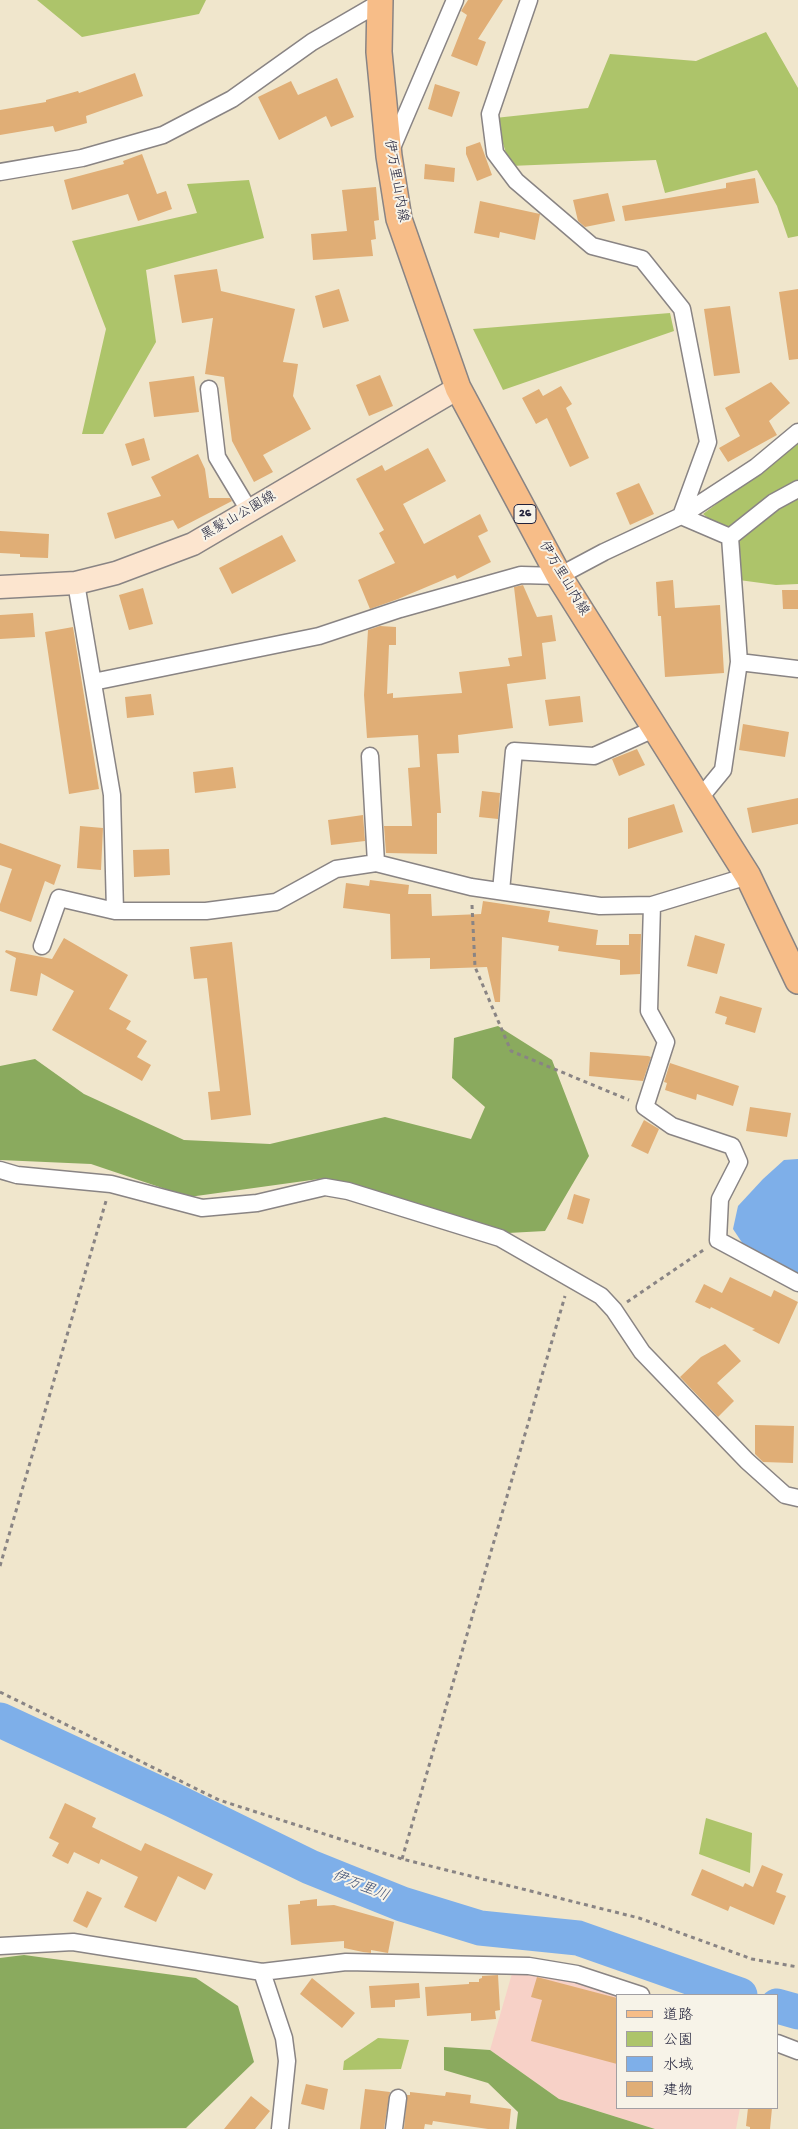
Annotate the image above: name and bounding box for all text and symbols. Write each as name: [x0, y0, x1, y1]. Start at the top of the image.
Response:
street label: 伊万里山内線: [379, 138, 411, 224]
street label: 黒髪山公園線: [198, 489, 280, 545]
road number: 26: [514, 504, 536, 524]
street label: 伊万里山内線: [534, 539, 592, 619]
water label: 伊万里川: [329, 1867, 391, 1907]
legend: [616, 1994, 778, 2109]
text: 道路: [663, 2007, 693, 2025]
text: 公園: [663, 2032, 693, 2050]
text: 水域: [663, 2057, 693, 2075]
text: 建物: [663, 2082, 693, 2100]

